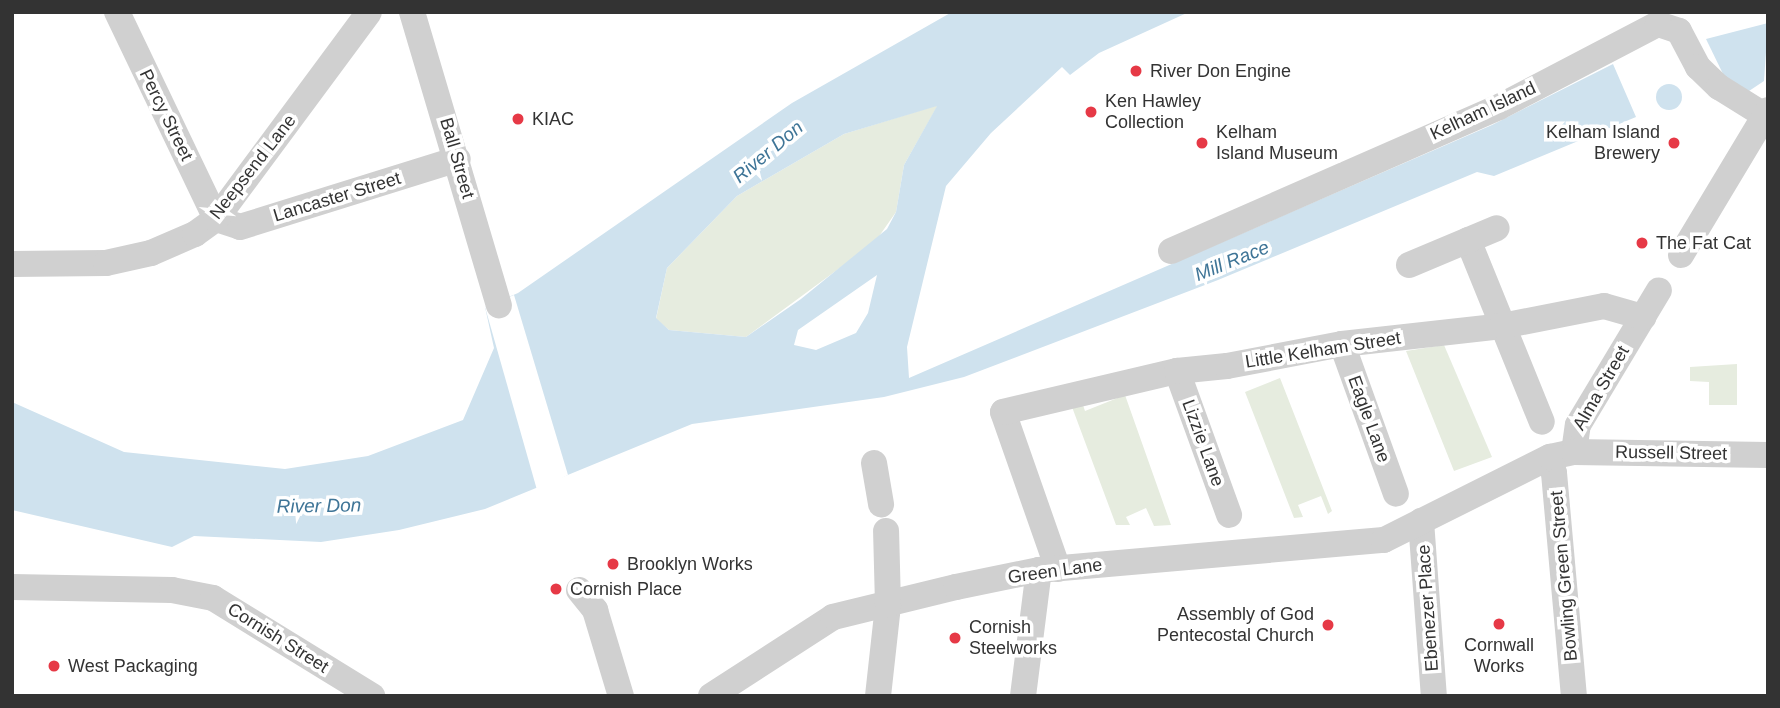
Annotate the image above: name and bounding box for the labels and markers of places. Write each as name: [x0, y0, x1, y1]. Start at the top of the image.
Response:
place label: River Don Engine: [1150, 60, 1291, 82]
marker: River Don Engine: [1128, 63, 1144, 79]
place label: Ken Hawley Collection: [1105, 91, 1201, 134]
marker: Ken Hawley Collection: [1083, 104, 1099, 120]
place label: KIAC: [532, 108, 574, 130]
marker: KIAC: [510, 111, 526, 127]
place label: Kelham Island Museum: [1216, 122, 1338, 164]
place label: Kelham Island Brewery: [1546, 122, 1660, 164]
marker: Kelham Island Museum: [1194, 135, 1210, 151]
marker: Kelham Island Brewery: [1666, 135, 1682, 151]
place label: The Fat Cat: [1656, 232, 1751, 254]
marker: The Fat Cat: [1634, 235, 1650, 251]
place label: Brooklyn Works: [627, 553, 753, 575]
marker: Brooklyn Works: [605, 556, 621, 572]
place label: Cornish Place: [570, 578, 682, 600]
marker: Cornish Place: [548, 581, 564, 597]
place label: Assembly of God Pentecostal Church: [1157, 604, 1314, 646]
marker: Cornwall Works: [1491, 616, 1507, 632]
place label: Cornish Steelworks: [969, 617, 1057, 660]
marker: Assembly of God Pentecostal Church: [1320, 617, 1336, 633]
marker: Cornish Steelworks: [947, 630, 963, 646]
place label: Cornwall Works: [1464, 635, 1534, 678]
place label: West Packaging: [68, 655, 198, 677]
marker: West Packaging: [46, 658, 62, 674]

